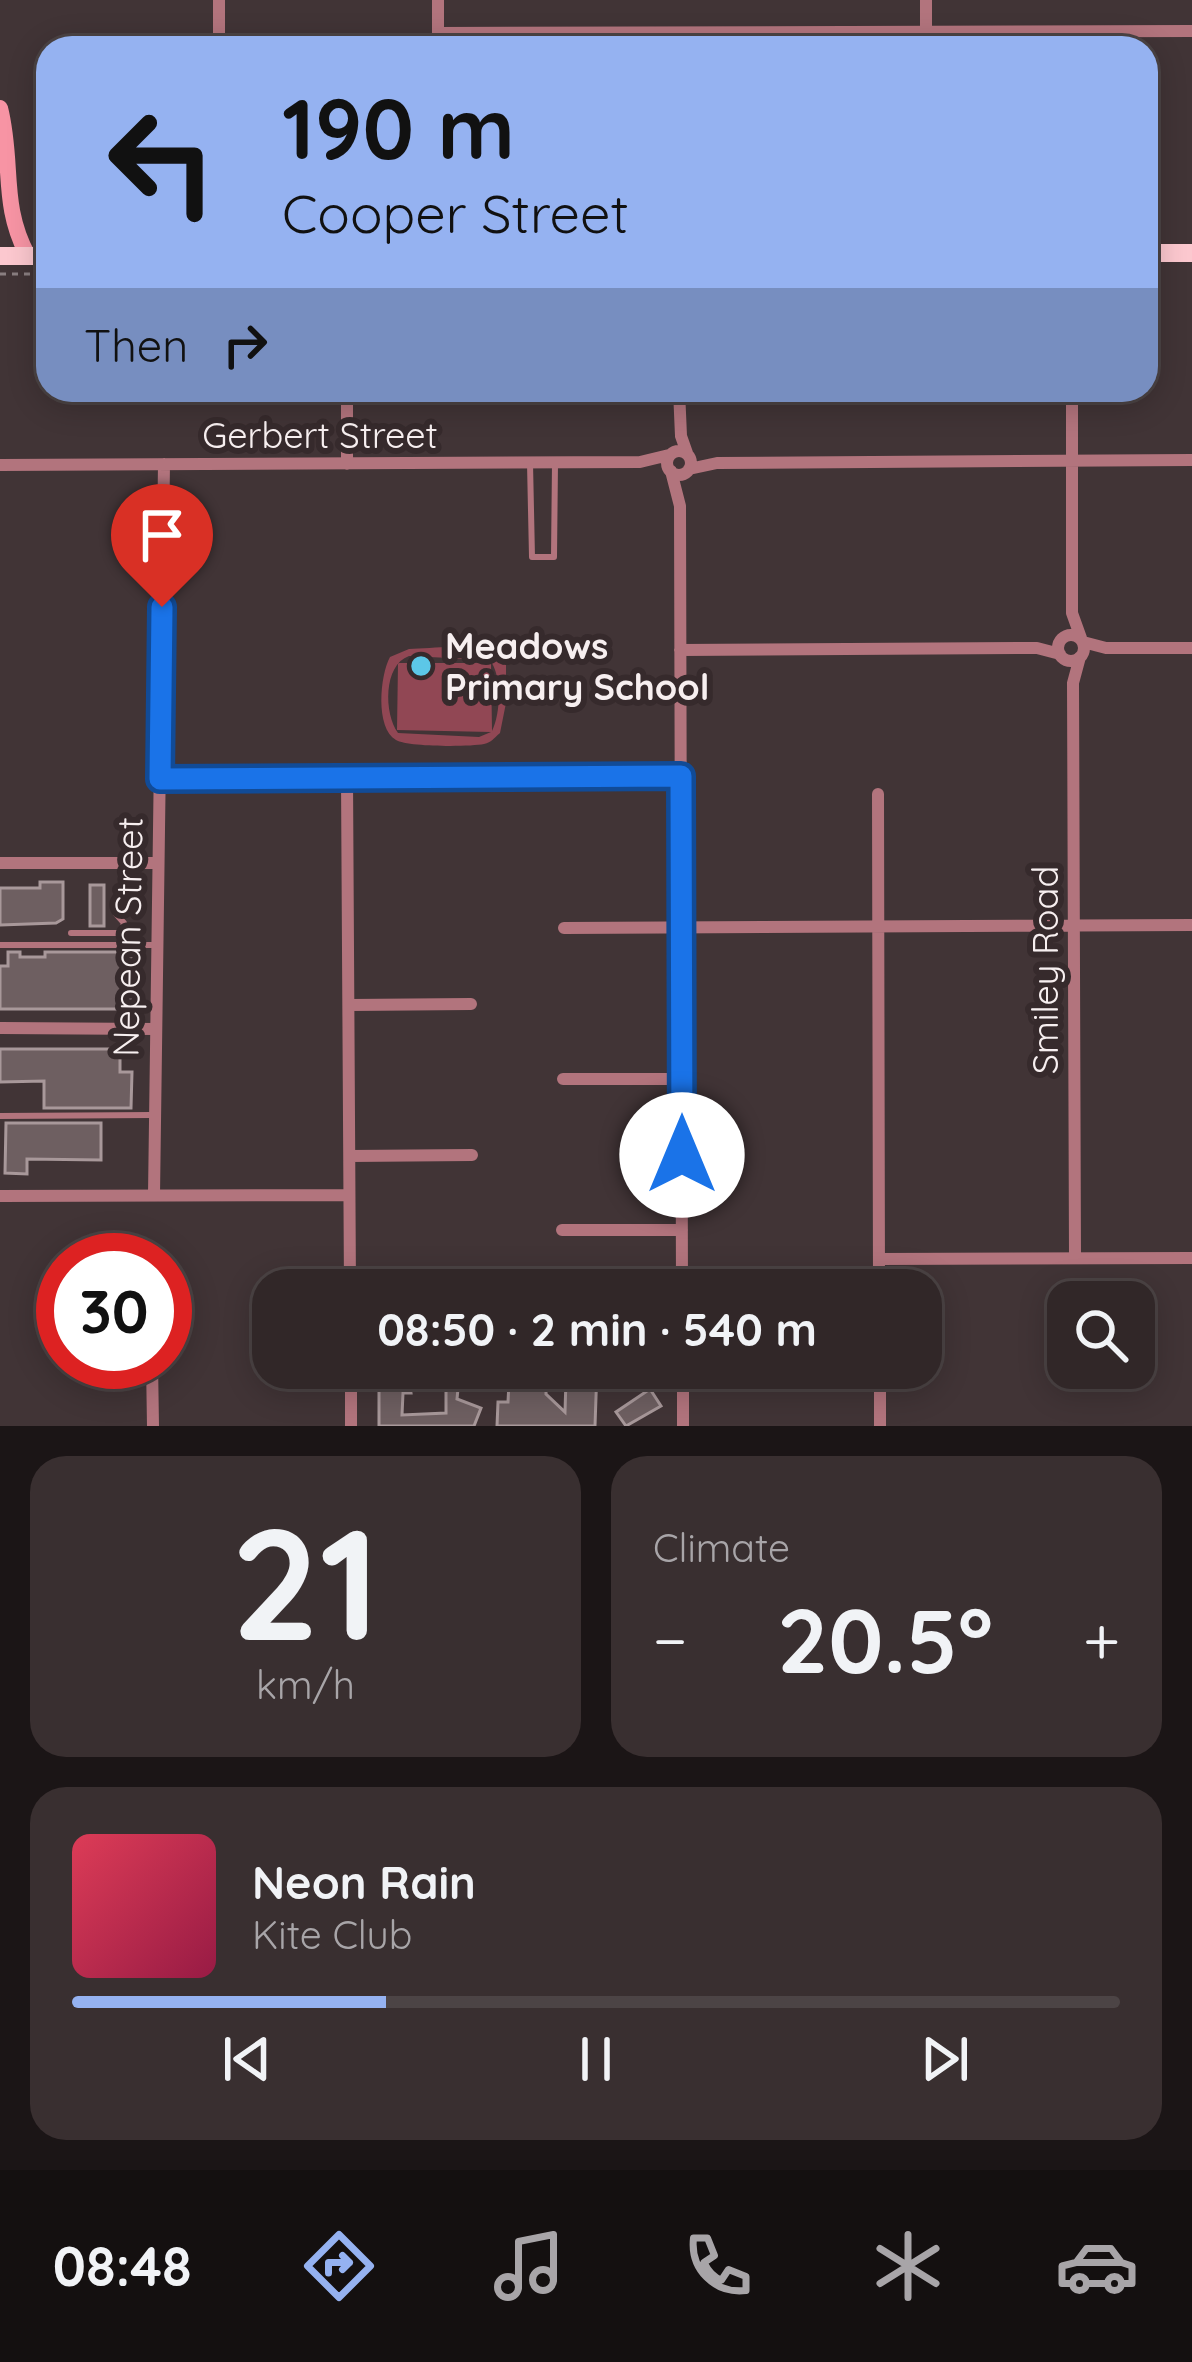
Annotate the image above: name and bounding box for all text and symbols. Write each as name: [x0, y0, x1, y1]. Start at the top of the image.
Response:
text: 190 m: [282, 75, 515, 180]
icon: left: [84, 84, 240, 240]
text: Cooper Street: [282, 179, 629, 247]
icon: right: [212, 312, 278, 378]
text: Then: [84, 317, 188, 373]
street label: Gerbert Street: [202, 412, 438, 457]
pin: [111, 484, 213, 607]
icon: arrive: [129, 502, 195, 568]
place label: Meadows Primary School: [445, 623, 709, 709]
marker: Meadows Primary School: [408, 653, 434, 679]
street label: Nepean Street: [102, 817, 152, 1057]
street label: Smiley Road: [1022, 866, 1067, 1074]
position arrow: [619, 1092, 745, 1218]
speed limit sign: 30: [36, 1233, 192, 1389]
map controls: [1047, 1281, 1155, 1389]
button: search: [1047, 1281, 1155, 1389]
text: 08:50 · 2 min · 540 m: [377, 1301, 817, 1357]
text: 21: [231, 1484, 380, 1679]
text: Climate: [653, 1523, 790, 1572]
text: 20.5°: [777, 1583, 993, 1696]
text: −: [653, 1598, 687, 1681]
text: +: [1083, 1598, 1120, 1681]
text: km/h: [256, 1660, 355, 1709]
text: Neon Rain: [252, 1854, 476, 1910]
text: Kite Club: [252, 1910, 412, 1959]
icon: previous: [214, 2026, 280, 2092]
icon: pause: [563, 2026, 629, 2092]
icon: next: [912, 2026, 978, 2092]
icon: directions: [297, 2224, 381, 2308]
icon: music: [487, 2224, 571, 2308]
icon: phone: [676, 2224, 760, 2308]
icon: climate: [866, 2224, 950, 2308]
icon: car: [1055, 2224, 1139, 2308]
text: 08:48: [53, 2232, 192, 2300]

